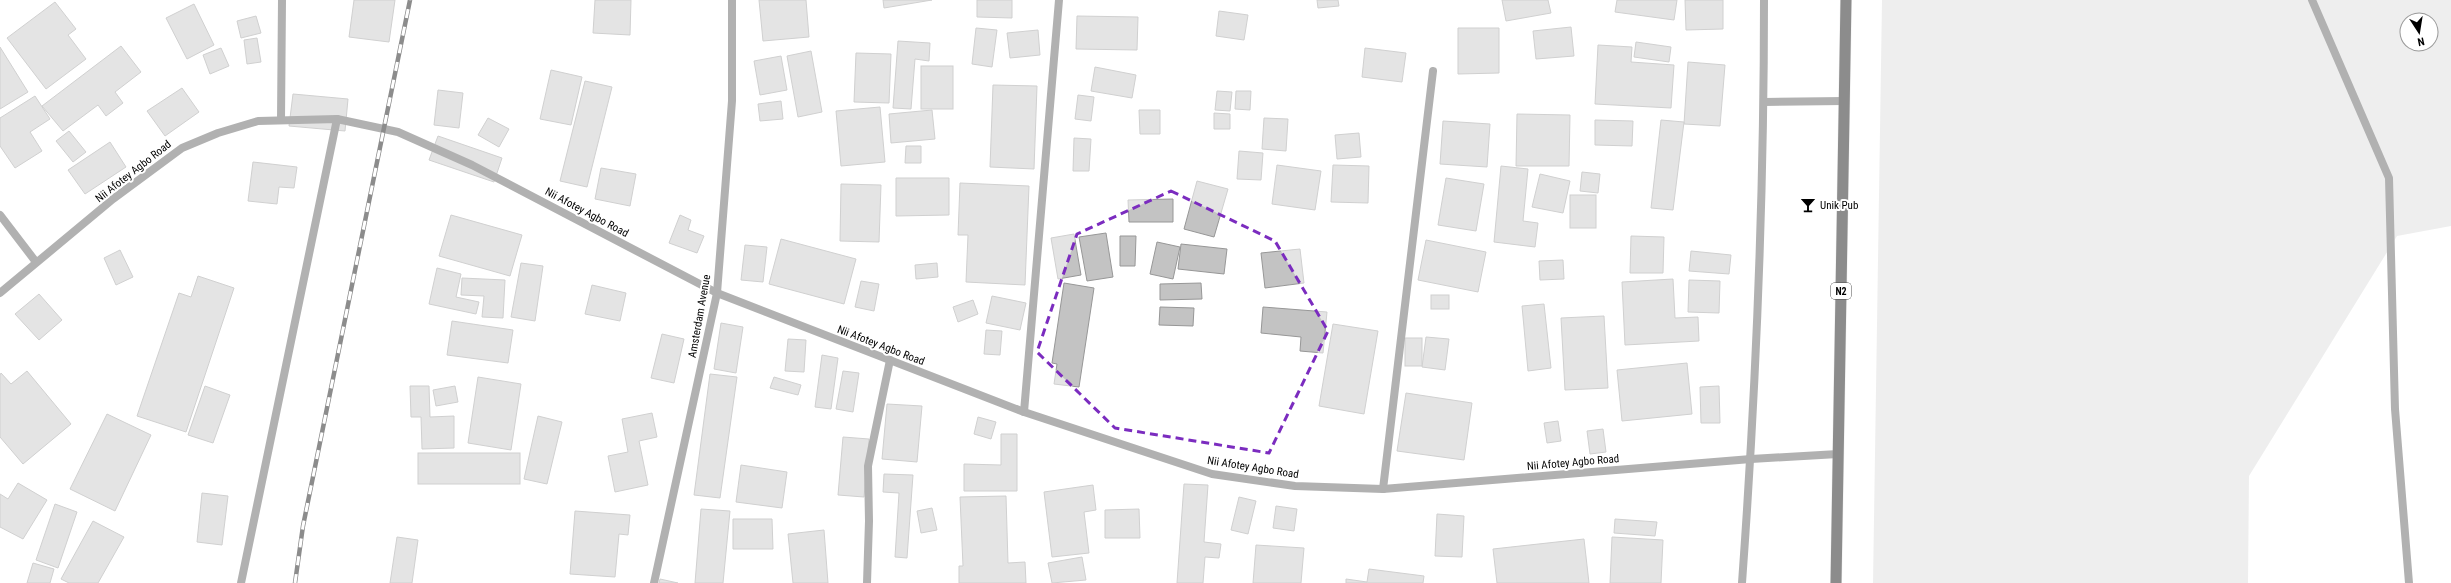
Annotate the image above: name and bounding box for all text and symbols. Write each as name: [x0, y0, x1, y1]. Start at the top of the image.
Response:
north arrow: [2399, 12, 2439, 52]
text: N: [2416, 34, 2426, 48]
street label: Nii Afotey Agbo Road: [93, 138, 174, 205]
street label: Nii Afotey Agbo Road: [543, 185, 631, 240]
bar icon: Unik Pub: [1799, 196, 1817, 214]
place label: Unik Pub: [1820, 199, 1858, 212]
street label: Amsterdam Avenue: [686, 273, 713, 359]
road number: N2: [1831, 283, 1851, 299]
street label: Nii Afotey Agbo Road: [835, 323, 926, 368]
street label: Nii Afotey Agbo Road: [1526, 452, 1620, 473]
street label: Nii Afotey Agbo Road: [1206, 454, 1300, 481]

